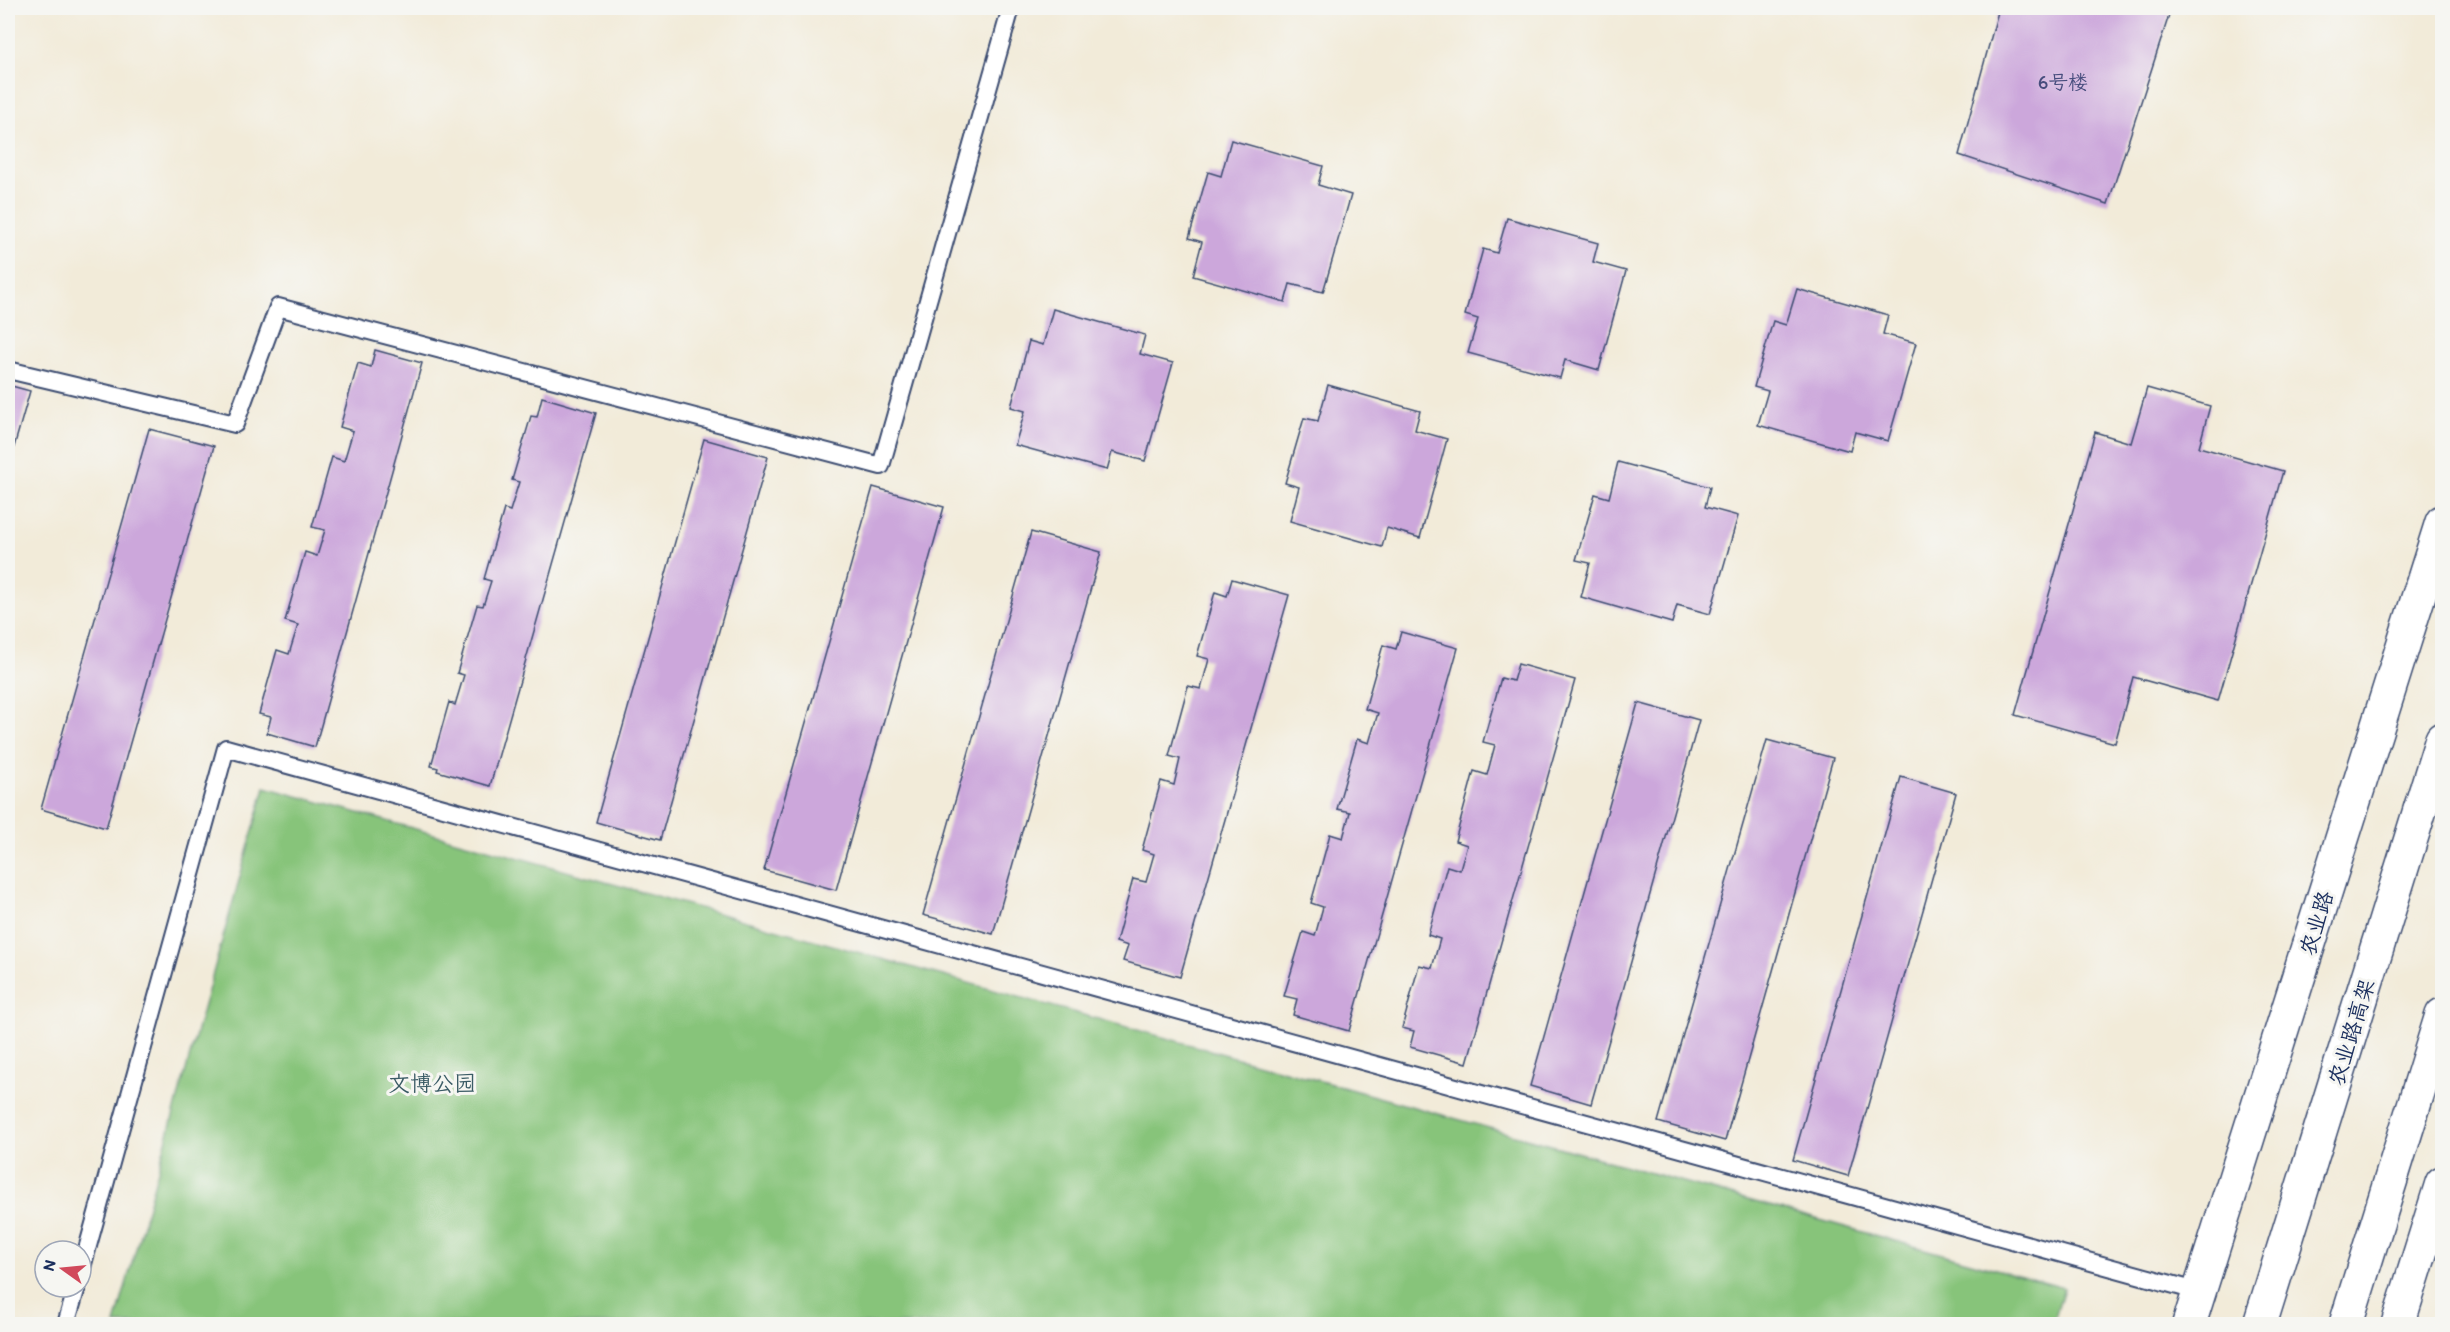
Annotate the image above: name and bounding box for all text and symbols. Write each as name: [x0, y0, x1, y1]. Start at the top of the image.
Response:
house number: 6号楼: [2038, 70, 2088, 94]
street label: 农业路: [2294, 888, 2339, 959]
street label: 农业路高架: [2322, 976, 2380, 1089]
park label: 文博公园: [388, 1070, 476, 1097]
north arrow: [33, 1239, 93, 1299]
text: N: [38, 1258, 60, 1273]

